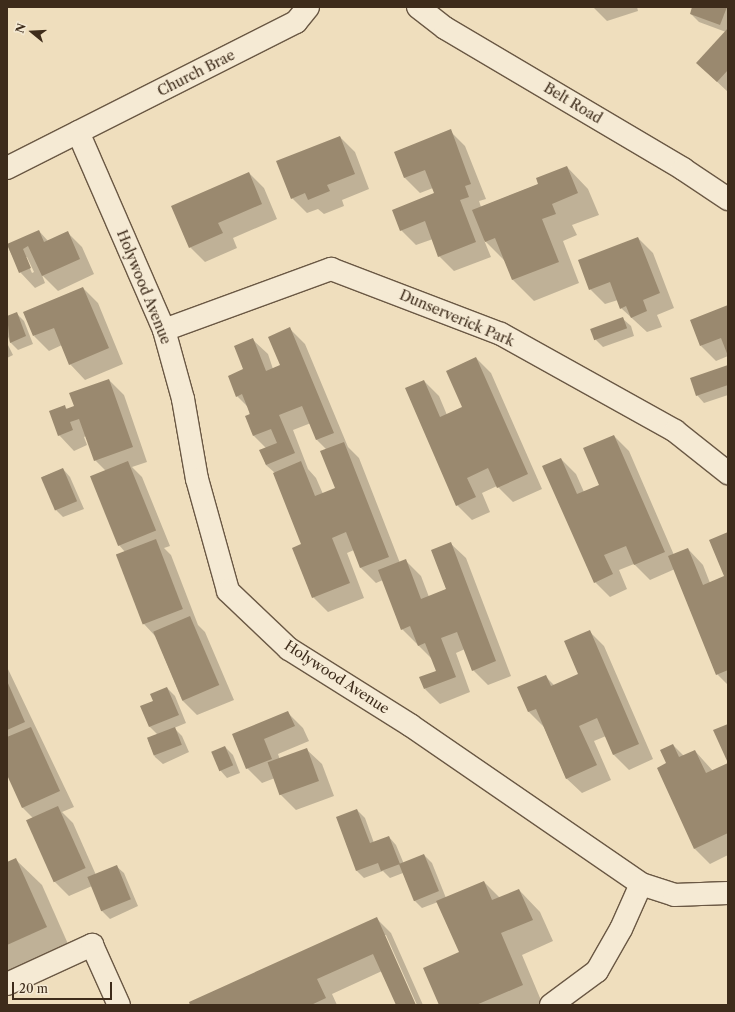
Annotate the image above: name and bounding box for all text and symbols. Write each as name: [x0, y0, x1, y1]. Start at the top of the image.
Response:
north arrow: [12, 12, 52, 52]
text: N: [12, 22, 29, 35]
street label: Church Brae: [155, 46, 237, 100]
street label: Belt Road: [541, 79, 605, 127]
street label: Holywood Avenue: [113, 227, 175, 347]
street label: Dunserverick Park: [397, 286, 517, 350]
street label: Holywood Avenue: [281, 637, 393, 717]
scale bar: [14, 974, 114, 1000]
text: 20 m: [19, 981, 48, 996]

